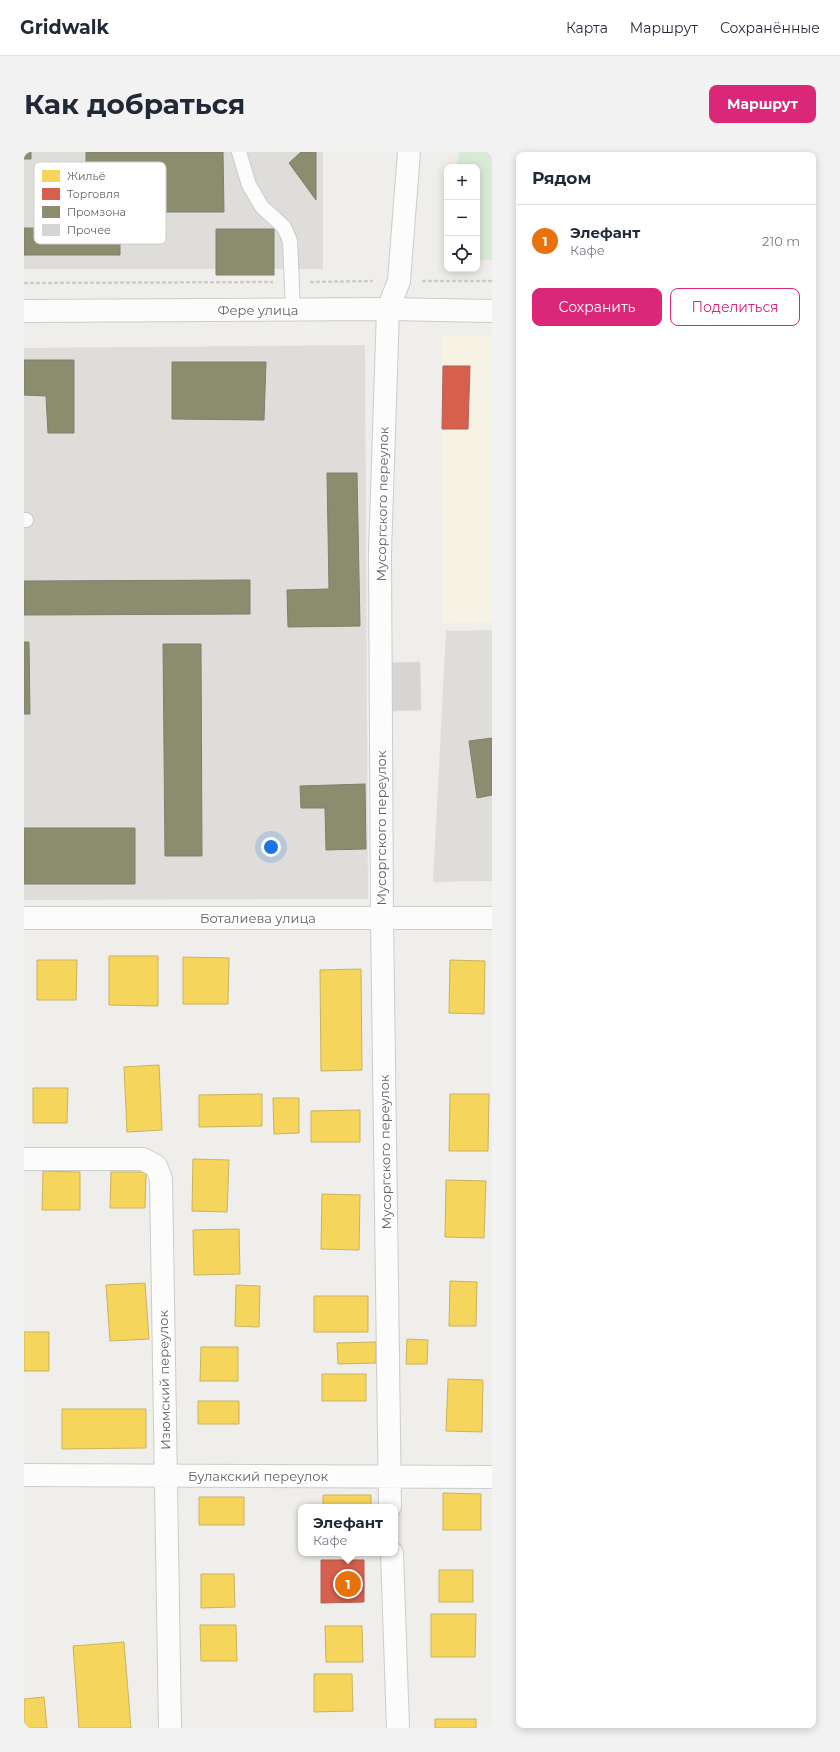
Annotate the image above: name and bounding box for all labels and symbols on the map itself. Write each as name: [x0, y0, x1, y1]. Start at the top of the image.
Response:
legend: [34, 162, 166, 244]
text: Жильё: [67, 169, 106, 183]
text: Торговля: [67, 187, 120, 201]
text: Промзона: [67, 205, 126, 219]
text: Прочее: [67, 223, 111, 237]
street label: Фере улица: [218, 302, 298, 318]
street label: Мусоргского переулок: [373, 426, 391, 582]
street label: Мусоргского переулок: [373, 750, 389, 905]
your location: [261, 837, 281, 857]
street label: Боталиева улица: [200, 910, 316, 926]
street label: Мусоргского переулок: [376, 1074, 394, 1230]
street label: Изюмский переулок: [155, 1309, 173, 1450]
street label: Булакский переулок: [188, 1468, 328, 1484]
pin: 1: [335, 1569, 361, 1599]

